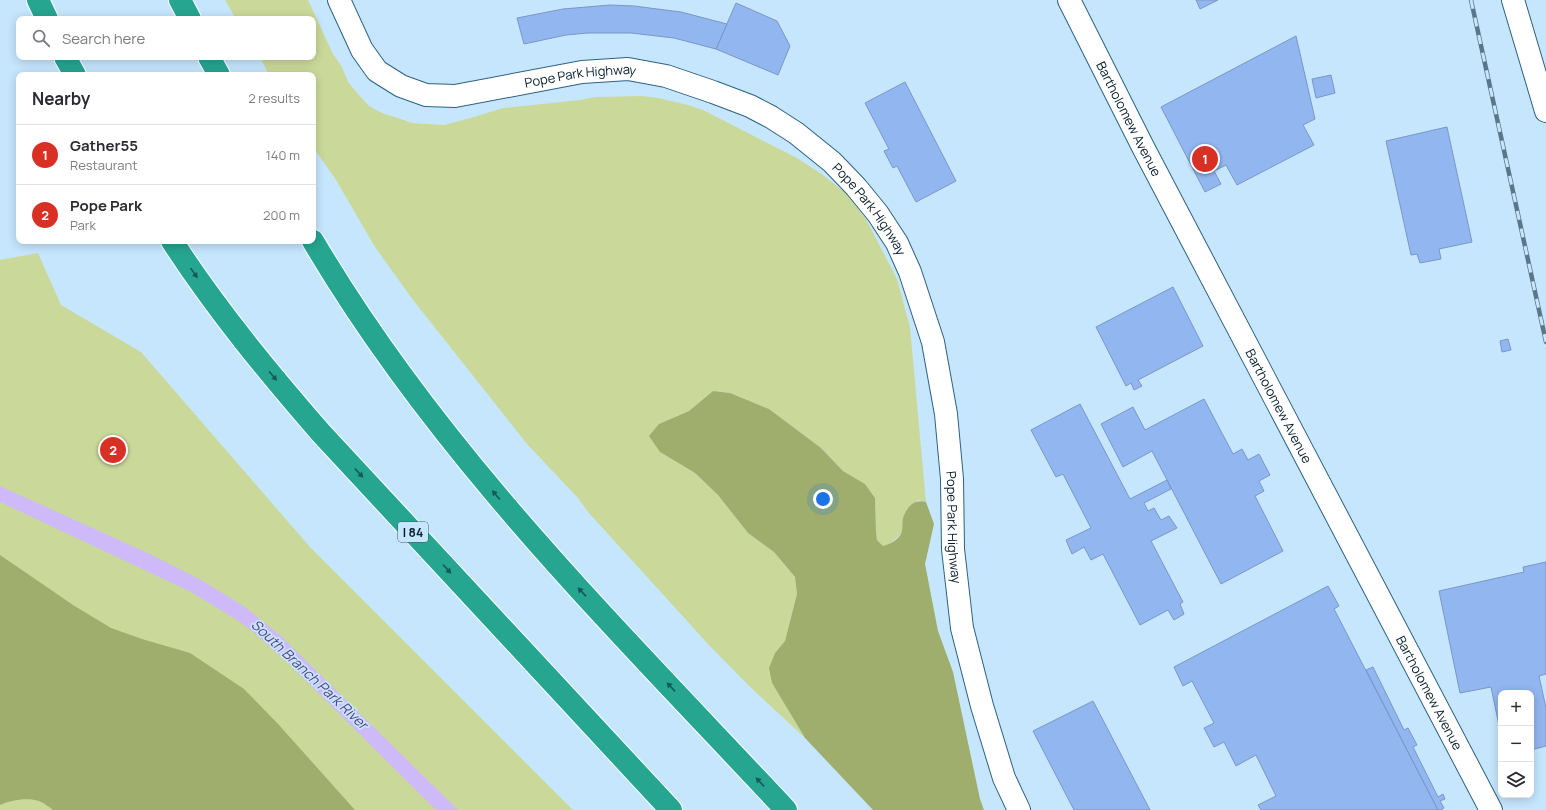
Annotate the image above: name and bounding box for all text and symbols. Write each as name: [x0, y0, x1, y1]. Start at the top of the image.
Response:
search box: [16, 16, 316, 60]
icon: search: [30, 27, 52, 49]
text: Search here: [62, 28, 145, 49]
street label: Bartholomew Avenue: [1092, 58, 1166, 180]
street label: Pope Park Highway: [523, 60, 638, 92]
text: Nearby: [32, 87, 90, 110]
text: 2 results: [248, 89, 300, 107]
text: Gather55: [70, 135, 138, 156]
pin: 1: [1192, 144, 1218, 174]
text: 1: [42, 146, 48, 164]
text: 140 m: [266, 146, 300, 164]
text: Restaurant: [70, 156, 137, 174]
street label: Pope Park Highway: [828, 159, 910, 258]
text: Pope Park: [70, 195, 142, 216]
text: 2: [41, 206, 49, 224]
text: 200 m: [263, 206, 300, 224]
text: Park: [70, 216, 96, 234]
one-way arrow: [190, 268, 198, 279]
street label: Bartholomew Avenue: [1241, 346, 1317, 467]
one-way arrow: [268, 371, 277, 382]
pin: 2: [100, 435, 126, 465]
one-way arrow: [354, 468, 364, 478]
street label: Pope Park Highway: [942, 470, 966, 585]
one-way arrow: [491, 489, 500, 500]
your location: [813, 489, 833, 509]
road number: I 84: [398, 522, 428, 542]
one-way arrow: [442, 564, 452, 574]
one-way arrow: [577, 587, 587, 597]
water label: South Branch Park River: [248, 615, 374, 734]
street label: Bartholomew Avenue: [1392, 632, 1467, 753]
one-way arrow: [667, 682, 676, 691]
map controls: [1498, 690, 1534, 798]
button: +: [1498, 690, 1534, 726]
button: −: [1498, 726, 1534, 762]
button: layers: [1498, 762, 1534, 798]
one-way arrow: [756, 777, 765, 786]

